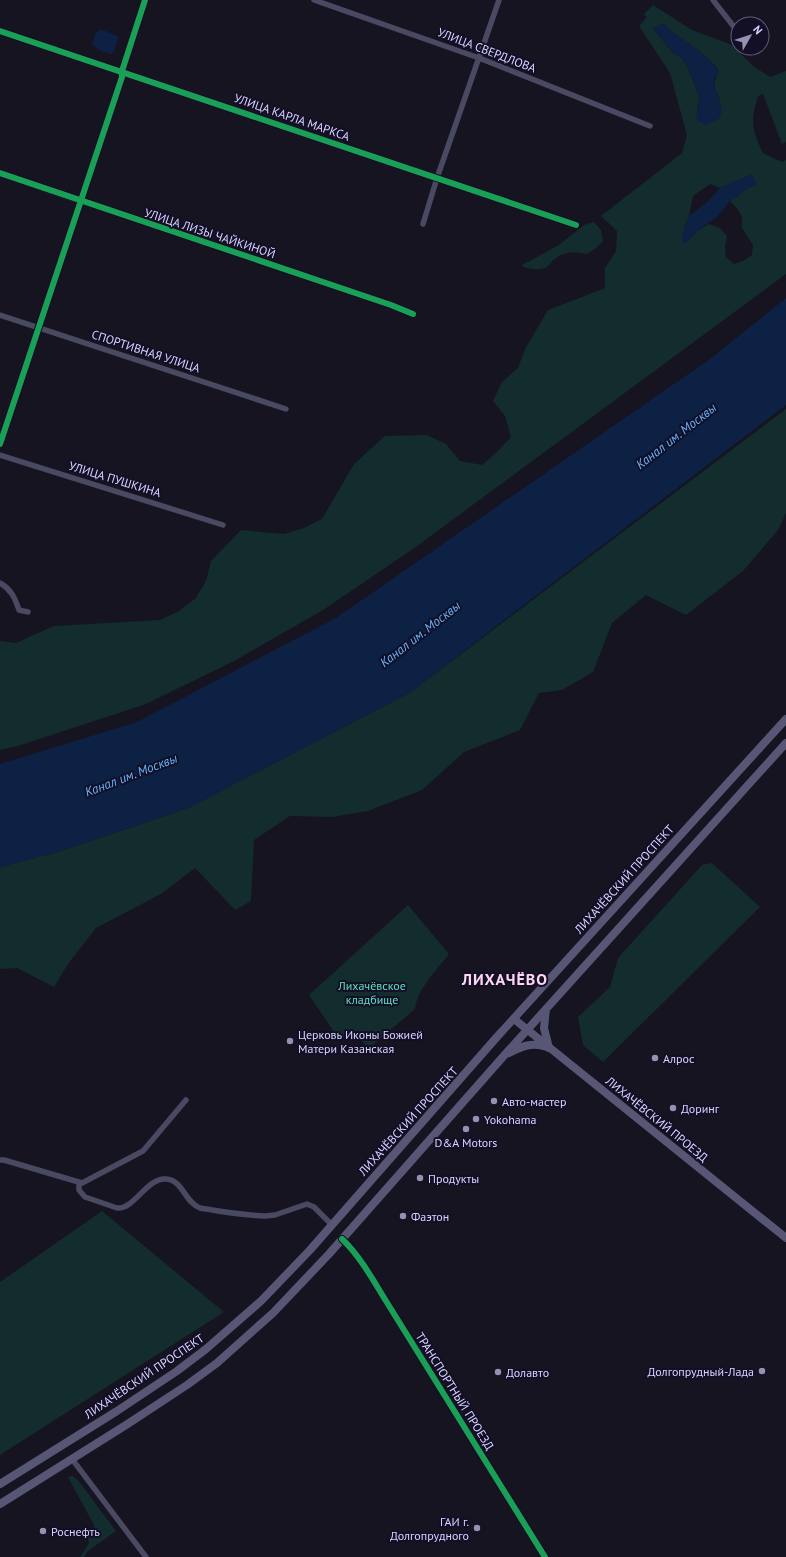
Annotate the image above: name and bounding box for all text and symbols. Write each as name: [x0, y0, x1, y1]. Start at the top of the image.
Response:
north arrow: [730, 16, 770, 56]
text: N: [750, 22, 765, 37]
street label: УЛИЦА СВЕРДЛОВА: [436, 24, 538, 76]
street label: УЛИЦА КАРЛА МАРКСА: [232, 90, 352, 144]
street label: УЛИЦА ЛИЗЫ ЧАЙКИНОЙ: [143, 205, 277, 261]
street label: СПОРТИВНАЯ УЛИЦА: [90, 326, 202, 376]
water label: Канал им. Москвы: [632, 399, 720, 473]
street label: УЛИЦА ПУШКИНА: [67, 458, 163, 500]
water label: Канал им. Москвы: [376, 597, 464, 671]
water label: Канал им. Москвы: [82, 749, 180, 800]
street label: ЛИХАЧЁВСКИЙ ПРОСПЕКТ: [570, 821, 677, 937]
district label: ЛИХАЧЁВО: [461, 969, 548, 989]
park label: Лихачёвское кладбище: [337, 978, 406, 1007]
place label: Церковь Иконы Божией Матери Казанская: [298, 1027, 423, 1056]
marker: Церковь Иконы Божией Матери Казанская: [285, 1036, 295, 1046]
place label: Алрос: [663, 1051, 695, 1066]
marker: Алрос: [650, 1053, 660, 1063]
street label: ЛИХАЧЁВСКИЙ ПРОСПЕКТ: [354, 1063, 461, 1179]
street label: ЛИХАЧЁВСКИЙ ПРОЕЗД: [602, 1073, 711, 1165]
place label: Авто-мастер: [502, 1094, 566, 1109]
marker: Авто-мастер: [489, 1096, 499, 1106]
place label: Доринг: [681, 1101, 720, 1116]
marker: Доринг: [668, 1103, 678, 1113]
place label: Yokohama: [484, 1112, 536, 1127]
marker: Yokohama: [471, 1114, 481, 1124]
marker: D&A Motors: [461, 1124, 471, 1134]
place label: D&A Motors: [435, 1135, 497, 1150]
place label: Продукты: [428, 1171, 479, 1186]
marker: Продукты: [415, 1173, 425, 1183]
place label: Фаэтон: [411, 1209, 449, 1224]
marker: Фаэтон: [398, 1211, 408, 1221]
street label: ТРАНСПОРТНЫЙ ПРОЕЗД: [413, 1329, 497, 1453]
street label: ЛИХАЧЁВСКИЙ ПРОСПЕКТ: [80, 1330, 207, 1422]
place label: Долгопрудный-Лада: [648, 1364, 754, 1379]
place label: Долавто: [506, 1365, 549, 1380]
marker: Долгопрудный-Лада: [757, 1366, 767, 1376]
marker: Долавто: [493, 1367, 503, 1377]
place label: ГАИ г. Долгопрудного: [390, 1514, 469, 1543]
marker: ГАИ г. Долгопрудного: [472, 1523, 482, 1533]
place label: Роснефть: [51, 1524, 100, 1539]
marker: Роснефть: [38, 1526, 48, 1536]

